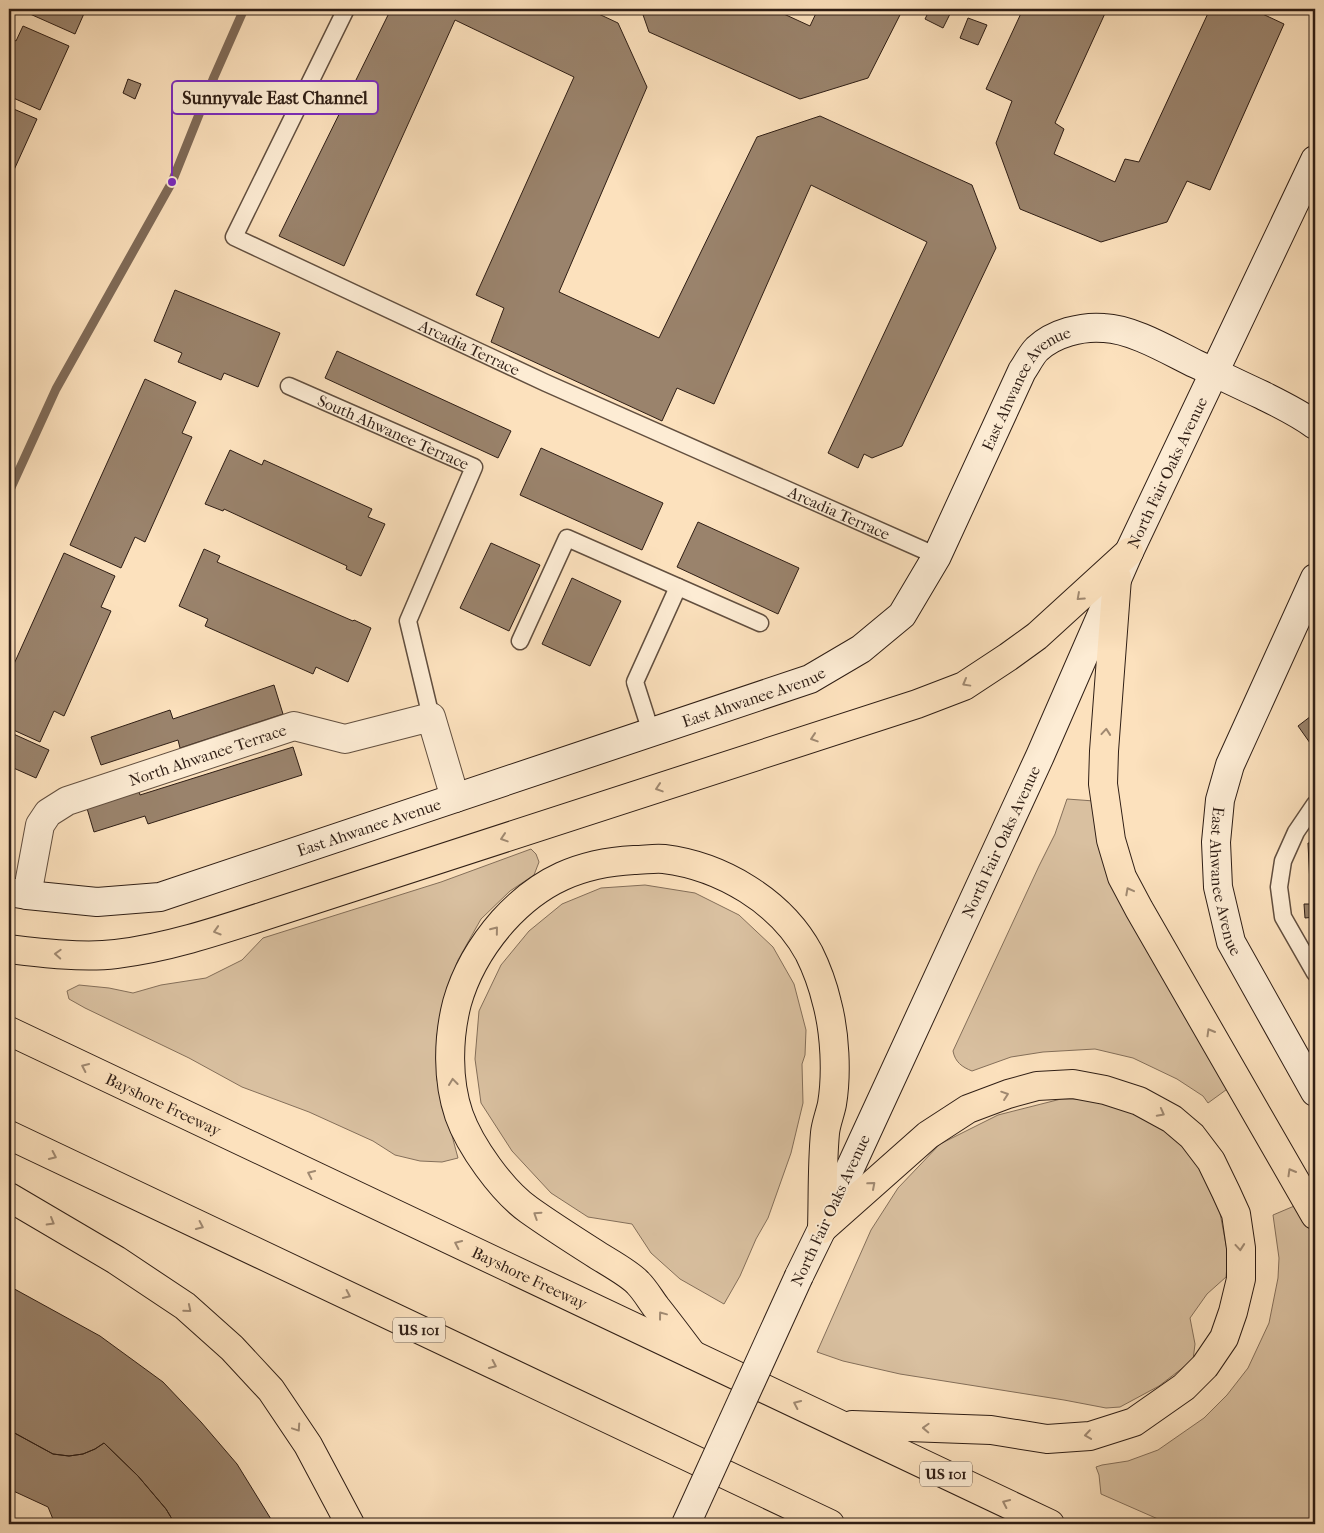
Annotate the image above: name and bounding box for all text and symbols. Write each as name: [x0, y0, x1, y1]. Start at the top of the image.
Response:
callout: Sunnyvale East Channel: [172, 81, 378, 114]
text: Sunnyvale East Channel: [182, 88, 369, 109]
street label: Arcadia Terrace: [415, 315, 523, 379]
street label: East Ahwanee Avenue: [978, 323, 1073, 454]
street label: South Ahwanee Terrace: [315, 391, 472, 474]
street label: North Fair Oaks Avenue: [1123, 394, 1211, 551]
street label: Arcadia Terrace: [784, 482, 893, 544]
one-way arrow: [1077, 591, 1086, 600]
street label: East Ahwanee Avenue: [679, 663, 829, 731]
one-way arrow: [963, 677, 972, 687]
street label: North Ahwanee Terrace: [126, 720, 289, 790]
one-way arrow: [1100, 728, 1111, 736]
one-way arrow: [810, 732, 818, 742]
street label: North Fair Oaks Avenue: [958, 763, 1044, 921]
one-way arrow: [655, 782, 664, 792]
street label: East Ahwanee Avenue: [295, 794, 443, 860]
street label: East Ahwanee Avenue: [1206, 806, 1246, 959]
one-way arrow: [501, 832, 509, 842]
one-way arrow: [1125, 887, 1135, 896]
one-way arrow: [214, 925, 222, 935]
one-way arrow: [490, 927, 498, 936]
one-way arrow: [53, 948, 61, 959]
one-way arrow: [1206, 1028, 1216, 1037]
one-way arrow: [81, 1063, 90, 1073]
street label: Bayshore Freeway: [103, 1069, 224, 1140]
one-way arrow: [448, 1077, 459, 1085]
one-way arrow: [1001, 1091, 1009, 1101]
one-way arrow: [1156, 1106, 1165, 1116]
street label: North Fair Oaks Avenue: [787, 1131, 874, 1289]
one-way arrow: [48, 1150, 57, 1161]
one-way arrow: [1287, 1169, 1297, 1178]
one-way arrow: [307, 1170, 316, 1180]
one-way arrow: [867, 1182, 876, 1191]
one-way arrow: [533, 1212, 542, 1221]
one-way arrow: [45, 1215, 54, 1225]
one-way arrow: [195, 1220, 204, 1230]
one-way arrow: [454, 1239, 463, 1250]
street label: Bayshore Freeway: [469, 1243, 590, 1314]
one-way arrow: [1235, 1244, 1246, 1252]
one-way arrow: [341, 1289, 350, 1299]
one-way arrow: [182, 1303, 191, 1311]
one-way arrow: [660, 1312, 668, 1321]
road number: US 101: [393, 1318, 445, 1342]
one-way arrow: [488, 1359, 497, 1369]
one-way arrow: [793, 1400, 802, 1410]
one-way arrow: [291, 1422, 300, 1432]
one-way arrow: [922, 1422, 930, 1433]
one-way arrow: [1083, 1430, 1092, 1440]
road number: US 101: [920, 1462, 972, 1486]
one-way arrow: [1002, 1499, 1011, 1510]

